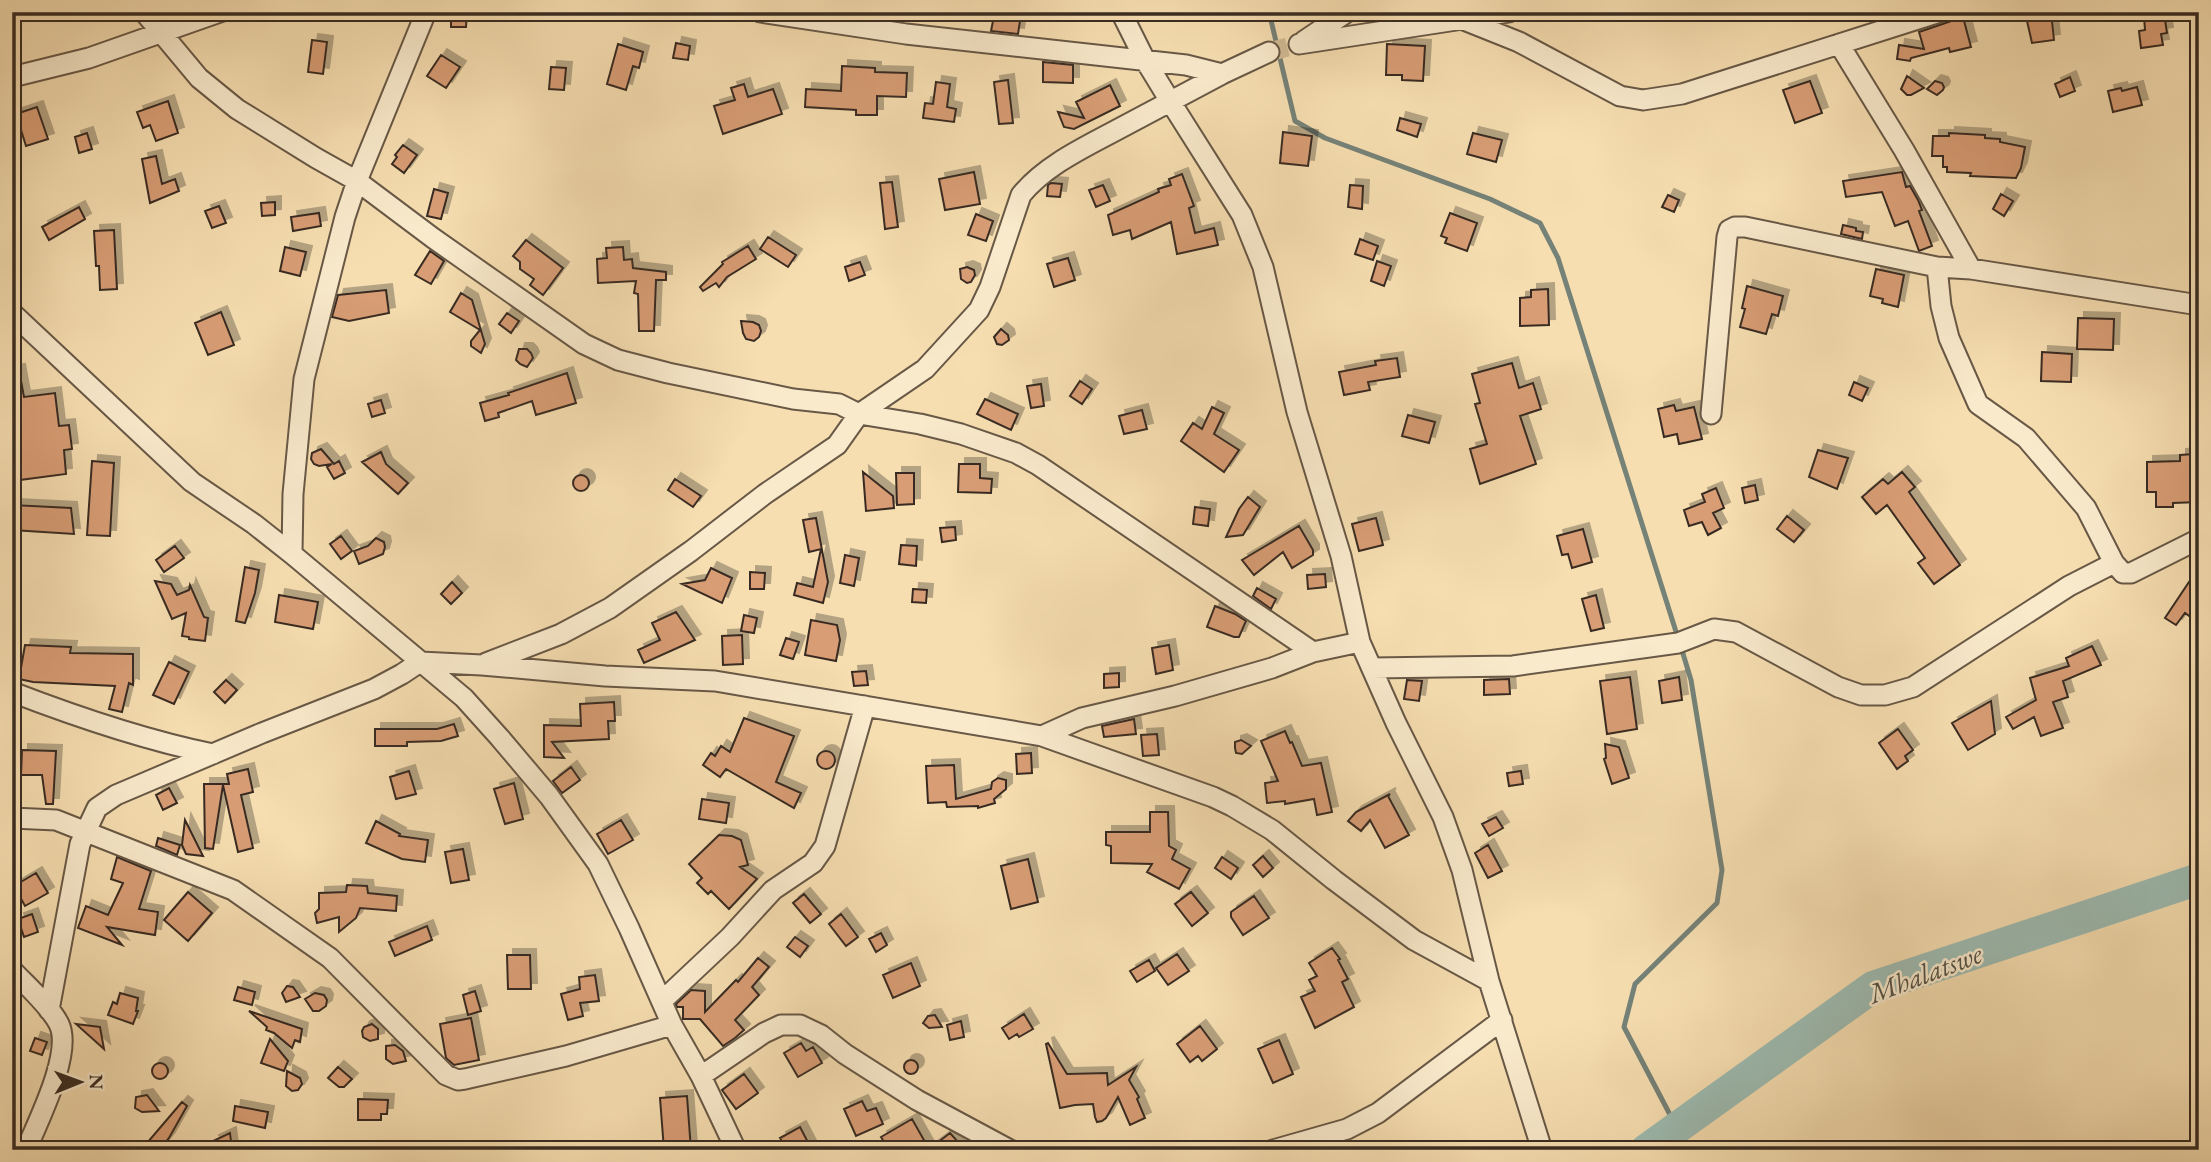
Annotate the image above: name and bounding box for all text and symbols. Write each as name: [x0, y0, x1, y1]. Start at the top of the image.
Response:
water label: Mhalatswe: [1861, 935, 1988, 1012]
north arrow: [46, 1046, 116, 1116]
text: N: [84, 1074, 109, 1090]

